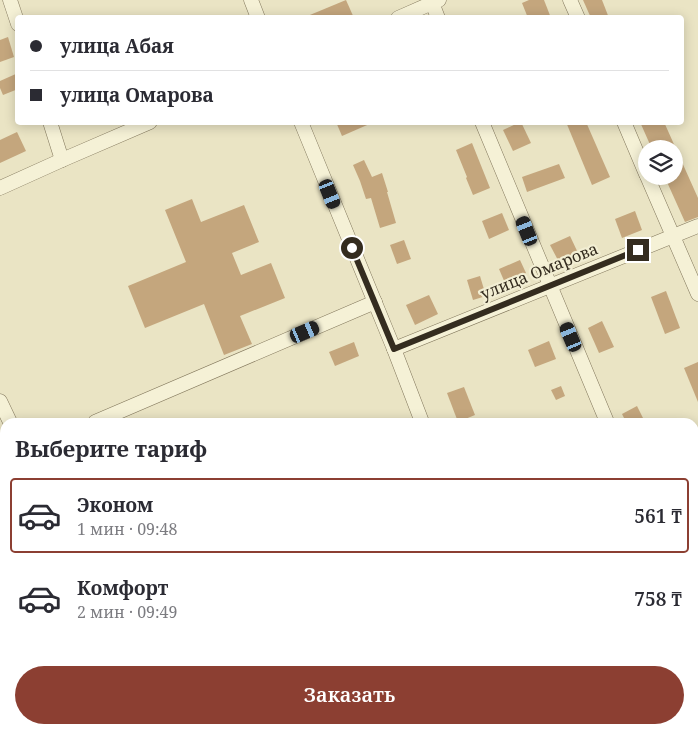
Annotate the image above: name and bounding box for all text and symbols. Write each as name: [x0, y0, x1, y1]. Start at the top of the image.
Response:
text: улица Абая: [60, 33, 174, 59]
text: улица Омарова: [60, 82, 214, 108]
map controls: [638, 140, 683, 185]
button: layers: [638, 140, 683, 185]
car: [317, 177, 342, 211]
car: [514, 214, 539, 248]
route start: [341, 237, 363, 259]
street label: улица Омарова: [477, 237, 601, 305]
route end: [627, 239, 649, 261]
car: [288, 319, 321, 345]
car: [558, 320, 583, 354]
text: Выберите тариф: [15, 433, 207, 463]
text: Эконом: [77, 492, 153, 518]
icon: car: [17, 493, 62, 538]
text: 561 ₸: [634, 503, 682, 529]
text: 1 мин · 09:48: [77, 518, 178, 540]
text: Комфорт: [77, 575, 168, 601]
icon: car: [17, 576, 62, 621]
text: 758 ₸: [634, 586, 682, 612]
text: 2 мин · 09:49: [77, 601, 178, 623]
button: Заказать: [15, 666, 684, 724]

